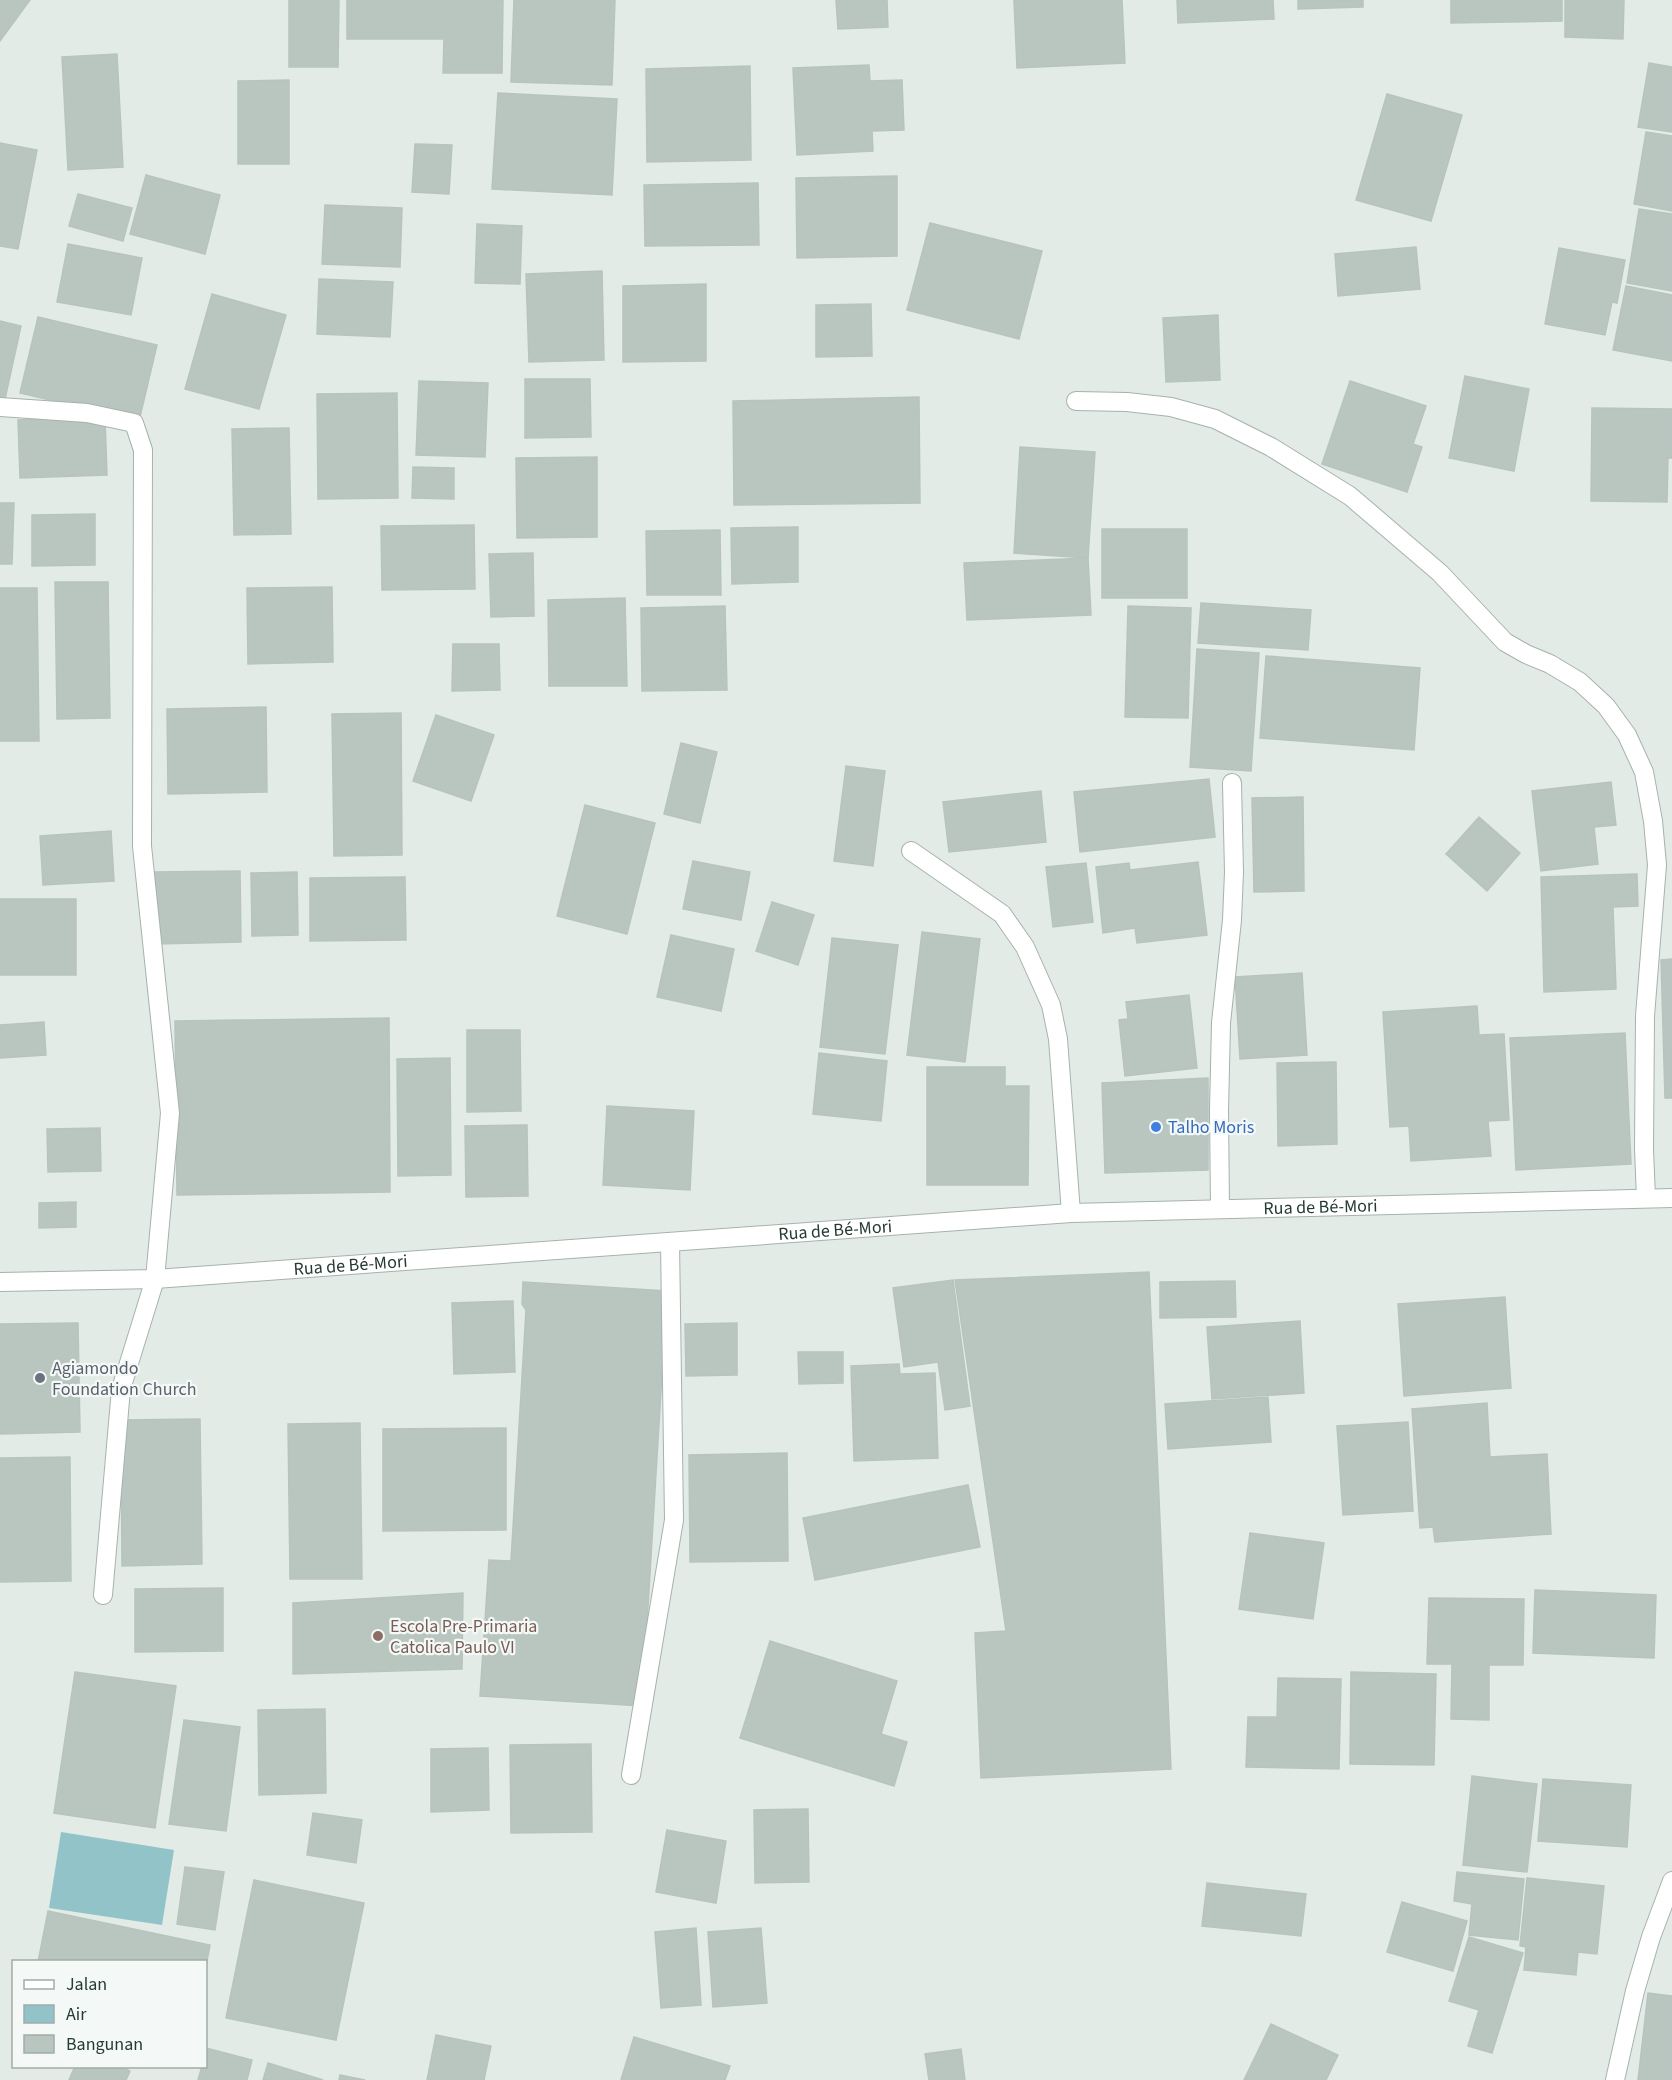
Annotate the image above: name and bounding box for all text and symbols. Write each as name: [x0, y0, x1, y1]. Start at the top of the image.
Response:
place label: Talho Moris: [1168, 1115, 1254, 1140]
marker: Talho Moris: [1149, 1120, 1163, 1134]
street label: Rua de Bé-Mori: [1263, 1193, 1378, 1221]
street label: Rua de Bé-Mori: [777, 1213, 893, 1247]
street label: Rua de Bé-Mori: [293, 1248, 408, 1281]
place label: Agiamondo Foundation Church: [52, 1356, 197, 1402]
marker: Agiamondo Foundation Church: [33, 1371, 47, 1385]
place label: Escola Pre-Primaria Catolica Paulo VI: [390, 1614, 537, 1660]
marker: Escola Pre-Primaria Catolica Paulo VI: [371, 1629, 385, 1643]
legend: [12, 1960, 207, 2068]
text: Jalan: [66, 1972, 107, 1997]
text: Air: [66, 2002, 87, 2027]
text: Bangunan: [66, 2032, 143, 2057]

